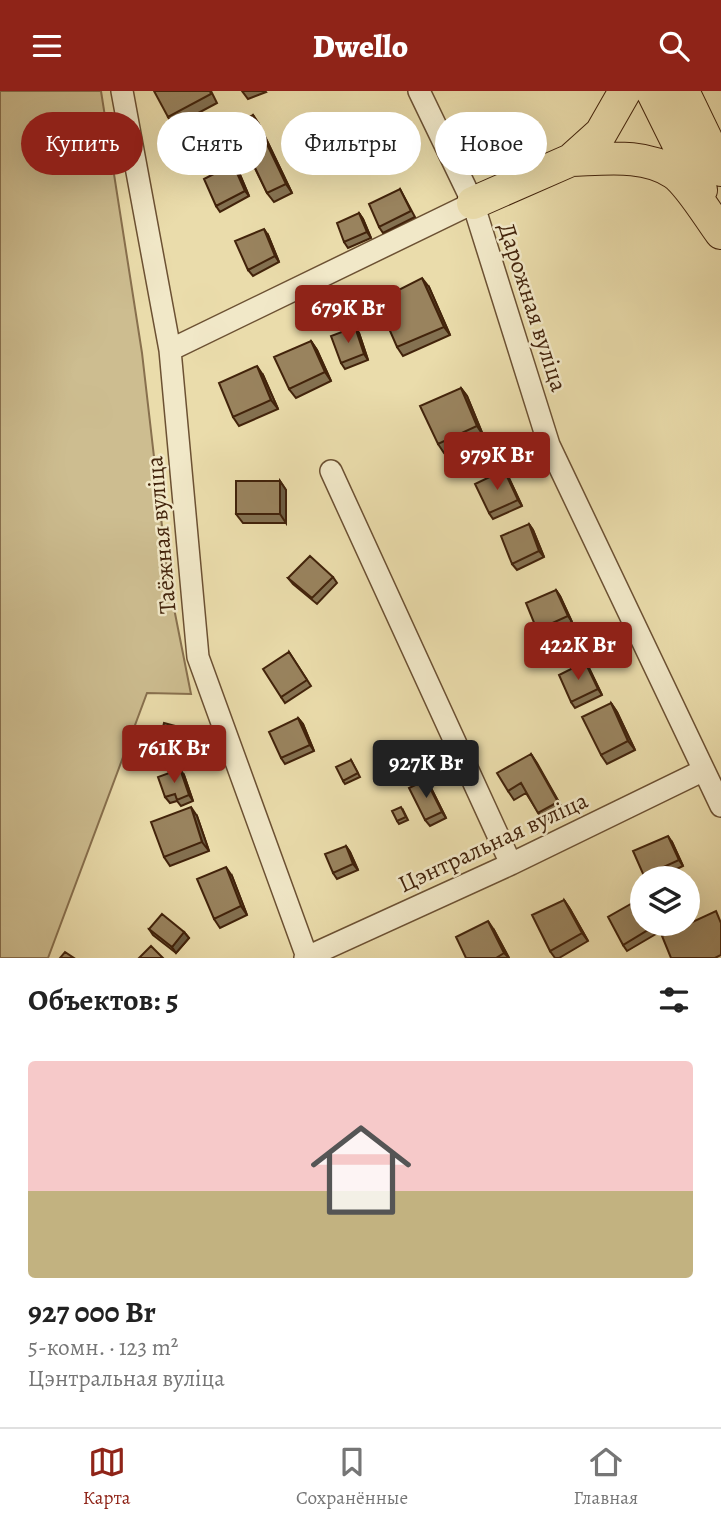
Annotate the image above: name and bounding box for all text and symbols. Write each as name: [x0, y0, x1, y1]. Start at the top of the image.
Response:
text: Dwello: [313, 24, 408, 68]
icon: menu: [28, 27, 66, 65]
icon: search: [655, 27, 693, 65]
chip: Купить: [21, 112, 143, 175]
chip: Снять: [157, 112, 267, 175]
chip: Фильтры: [281, 112, 421, 175]
chip: Новое: [435, 112, 547, 175]
street label: Дарожная вуліца: [491, 219, 575, 395]
pin: 679K Br: [283, 285, 413, 345]
text: 679K Br: [311, 292, 385, 323]
pin: 979K Br: [432, 433, 562, 492]
text: 979K Br: [460, 439, 534, 470]
street label: Таёжная вуліца: [138, 455, 184, 615]
pin: 422K Br: [513, 623, 643, 682]
text: 422K Br: [540, 629, 616, 660]
pin: 761K Br: [109, 725, 239, 785]
text: 761K Br: [138, 732, 210, 763]
pin: 927K Br: [361, 741, 491, 800]
text: 927K Br: [389, 747, 463, 778]
street label: Цэнтральная вуліца: [393, 784, 593, 900]
map controls: [630, 866, 700, 936]
button: layers: [630, 866, 700, 936]
text: Объектов: 5: [28, 980, 178, 1020]
icon: filters: [655, 981, 693, 1019]
icon: home: [298, 1107, 424, 1233]
text: 927 000 Br: [28, 1292, 156, 1332]
text: 5-комн. · 123 m²: [28, 1332, 178, 1363]
text: Цэнтральная вуліца: [28, 1363, 225, 1394]
tab: Карта: [83, 1443, 131, 1511]
tab: Сохранённые: [296, 1443, 408, 1511]
tab: Главная: [574, 1443, 638, 1511]

